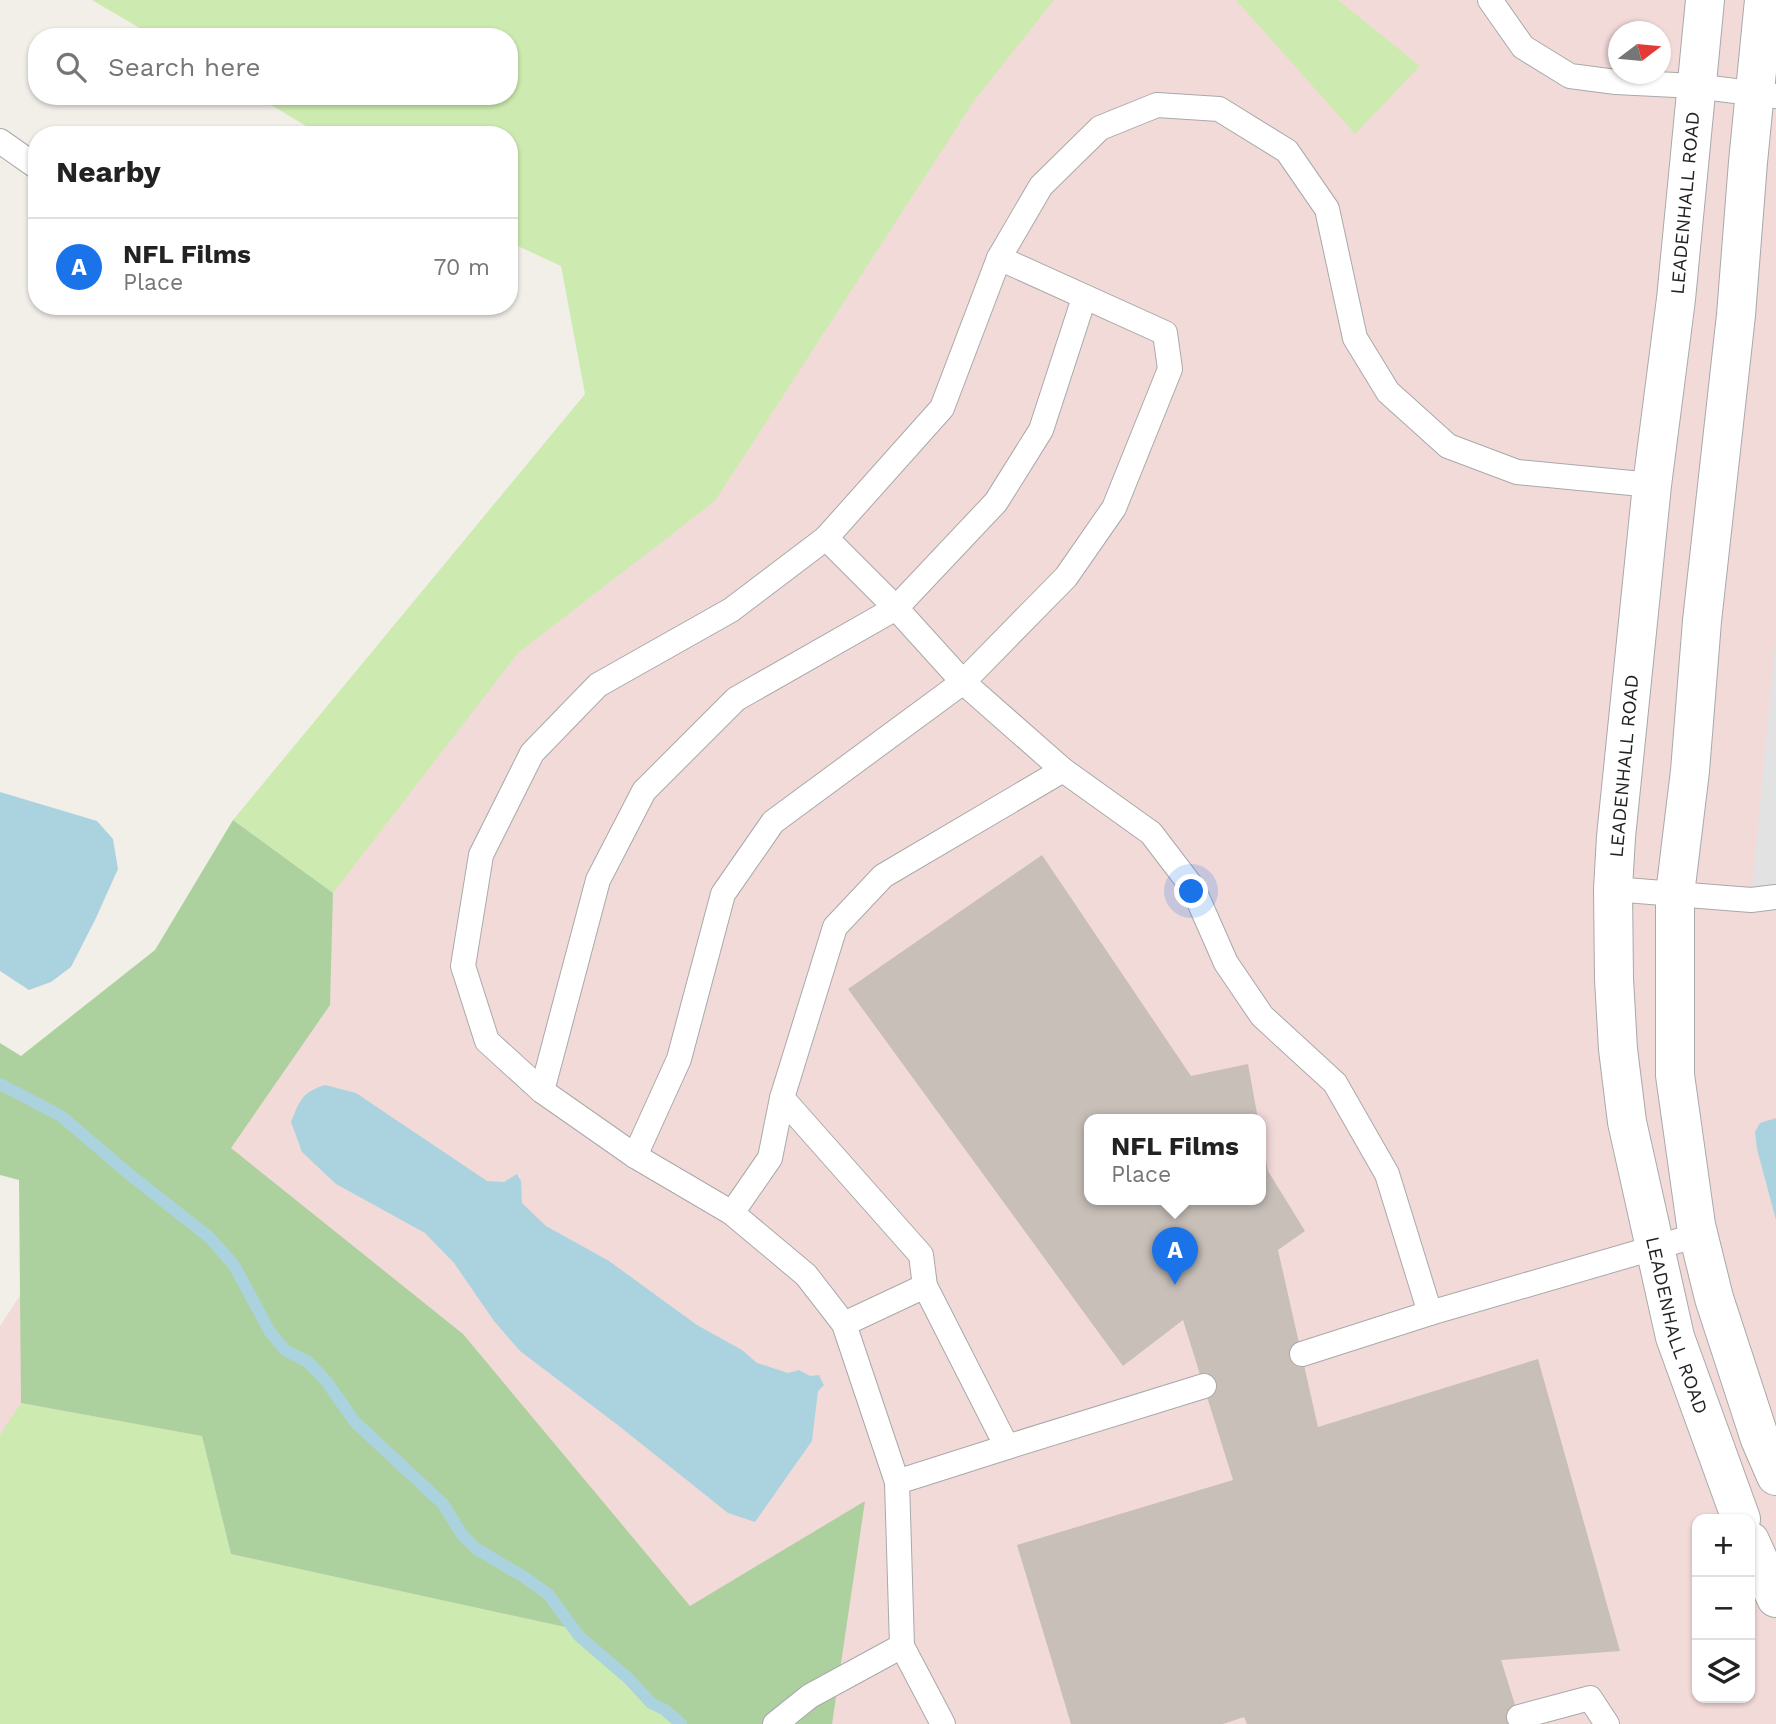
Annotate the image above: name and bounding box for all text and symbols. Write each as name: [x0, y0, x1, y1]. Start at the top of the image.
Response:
north arrow: [1608, 21, 1671, 84]
search box: [28, 28, 518, 105]
icon: search: [52, 48, 90, 86]
text: Search here: [108, 52, 260, 82]
street label: LEADENHALL ROAD: [1666, 111, 1704, 295]
text: Nearby: [56, 154, 161, 189]
text: NFL Films: [123, 239, 251, 269]
text: A: [71, 254, 87, 281]
text: 70 m: [433, 254, 490, 281]
text: Place: [123, 269, 183, 296]
street label: LEADENHALL ROAD: [1605, 674, 1643, 858]
your location: [1174, 874, 1208, 908]
popup: [1084, 1114, 1266, 1205]
text: NFL Films: [1111, 1131, 1239, 1161]
text: Place: [1111, 1161, 1171, 1188]
pin: A: [1152, 1227, 1198, 1285]
street label: LEADENHALL ROAD: [1641, 1234, 1713, 1417]
map controls: [1692, 1514, 1755, 1703]
button: +: [1692, 1514, 1755, 1577]
button: −: [1692, 1577, 1755, 1640]
button: layers: [1692, 1640, 1755, 1703]

